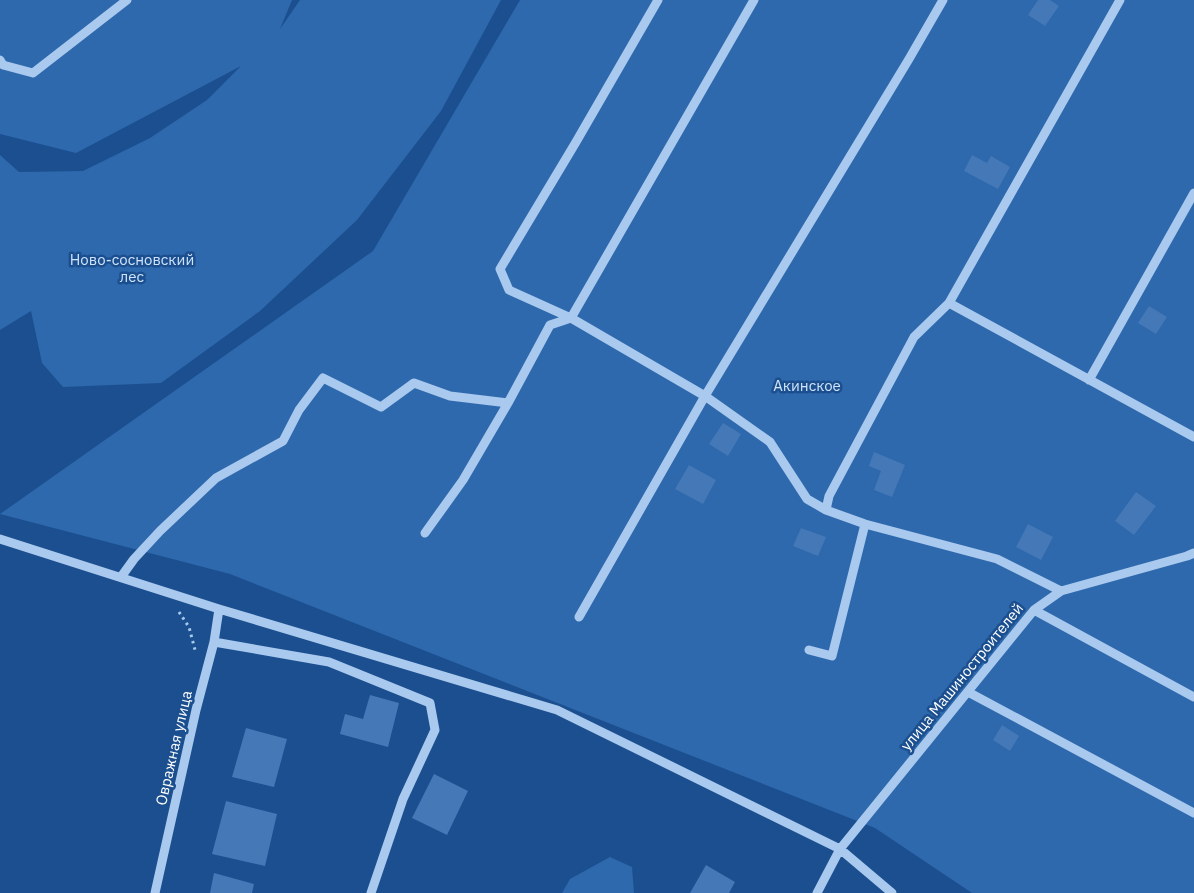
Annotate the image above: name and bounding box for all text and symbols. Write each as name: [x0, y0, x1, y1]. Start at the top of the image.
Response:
park label: Ново-сосновский лес: [70, 250, 194, 286]
park label: Акинское: [773, 376, 841, 395]
street label: улица Машиностроителей: [896, 599, 1027, 754]
street label: Овражная улица: [151, 689, 196, 807]

